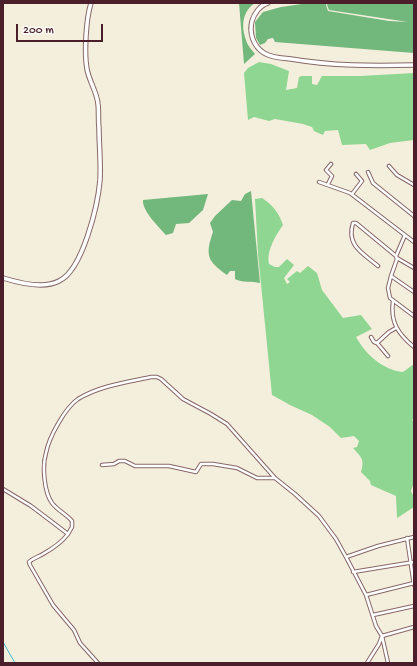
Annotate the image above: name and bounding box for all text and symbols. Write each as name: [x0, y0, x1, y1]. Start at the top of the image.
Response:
scale bar: [18, 16, 105, 42]
text: 200 m: [23, 24, 54, 38]

